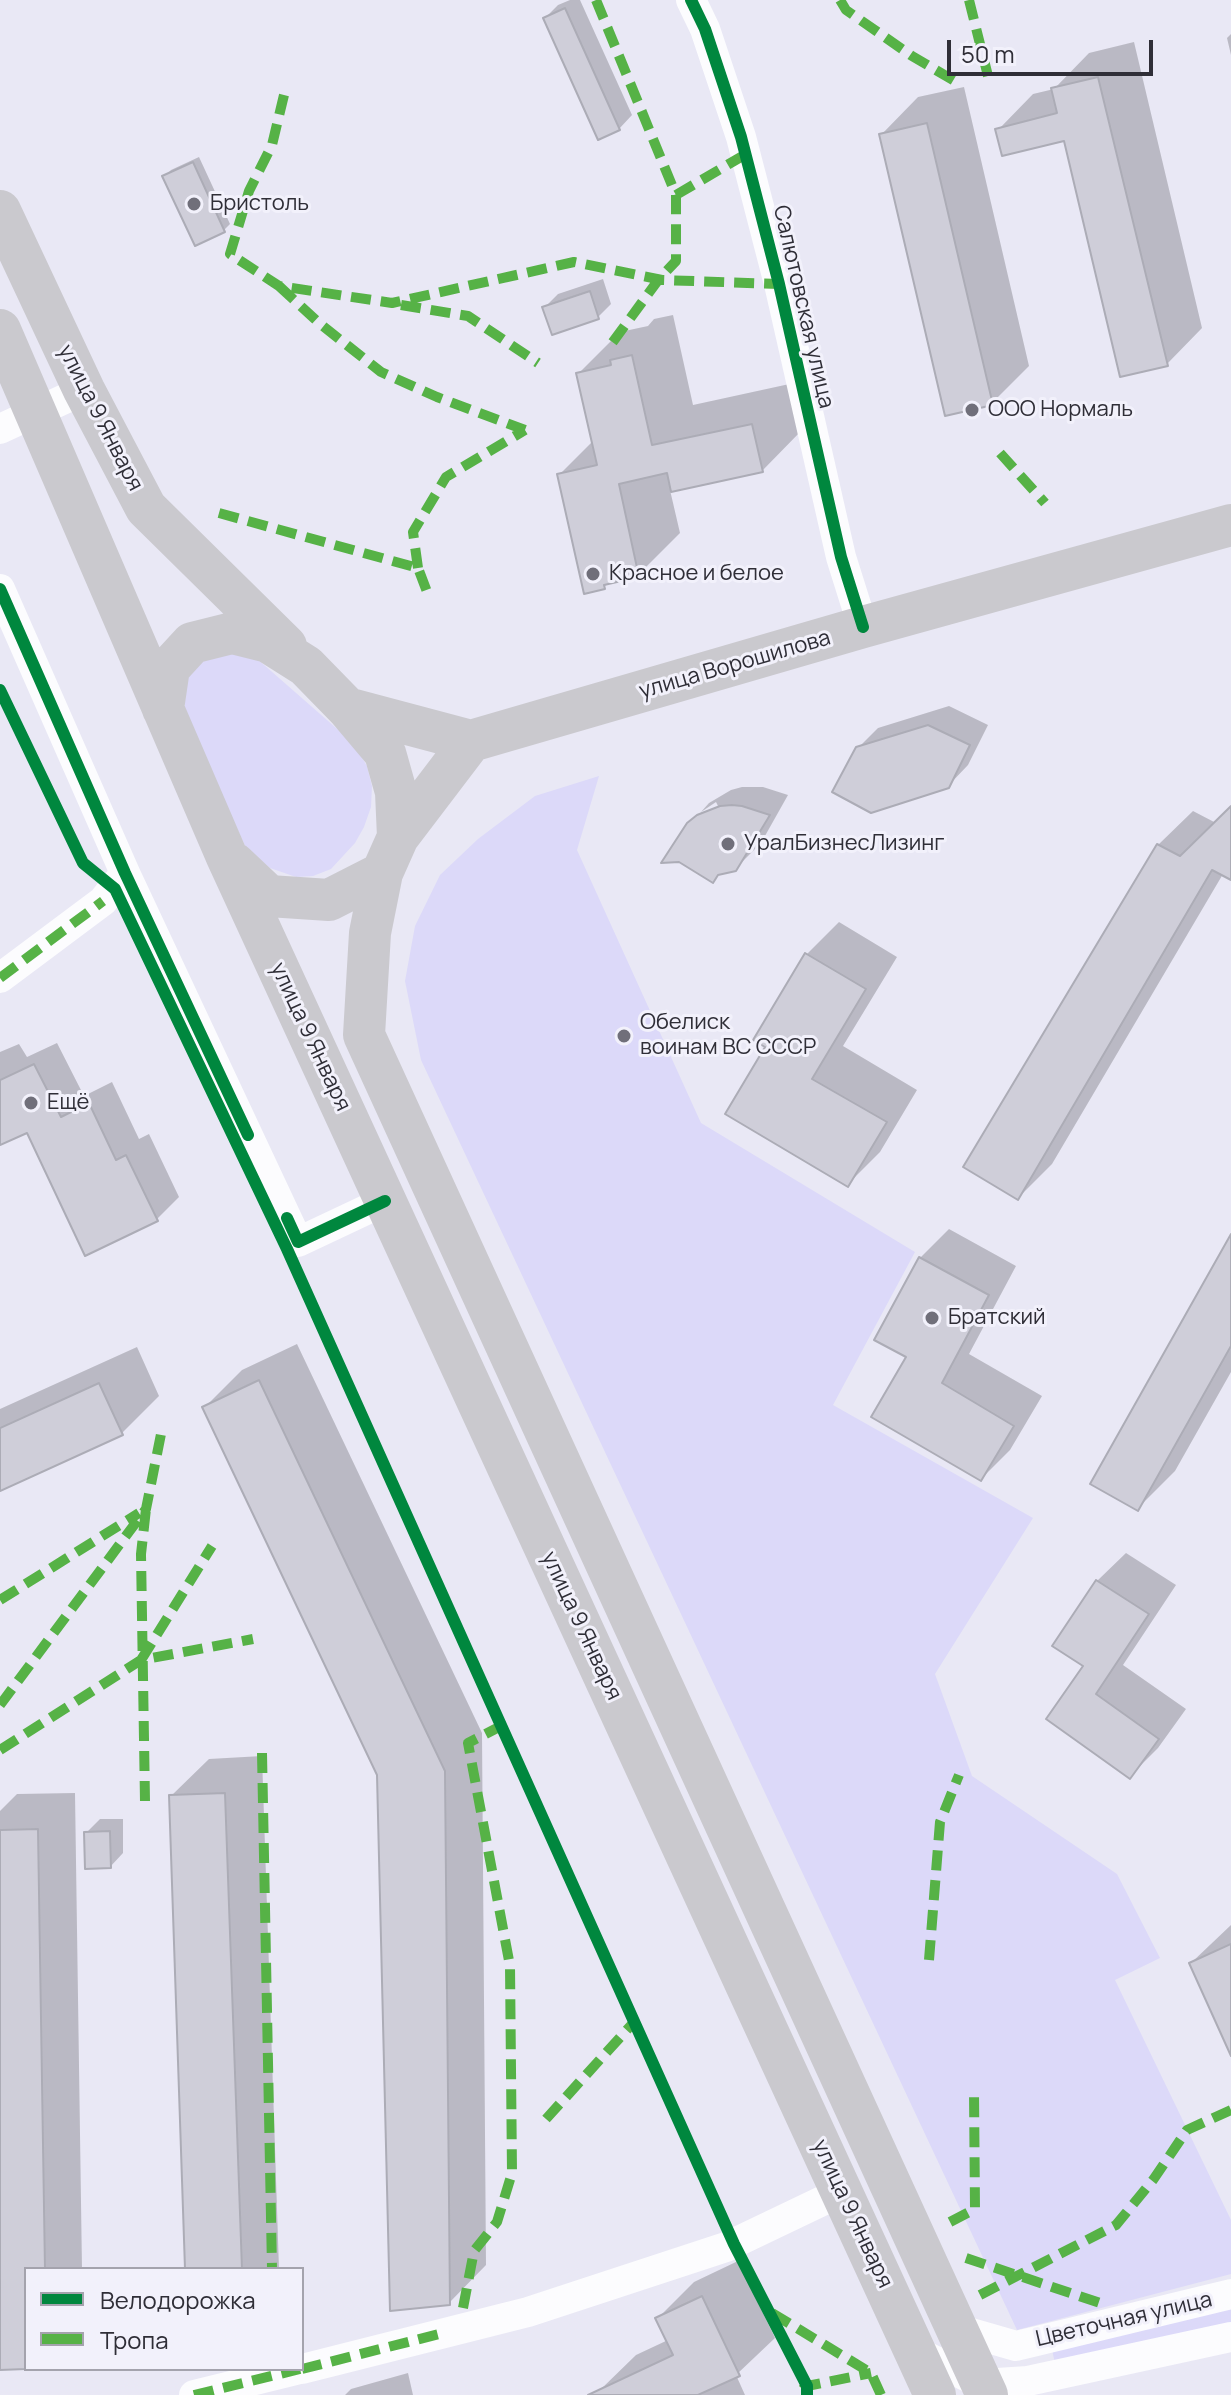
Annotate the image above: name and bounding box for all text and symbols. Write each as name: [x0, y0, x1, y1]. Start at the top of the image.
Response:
scale bar: [951, 24, 1157, 74]
text: 50 m: [961, 37, 1015, 70]
place label: Бристоль: [210, 191, 309, 217]
marker: Бристоль: [185, 195, 203, 213]
street label: Салютовская улица: [767, 203, 839, 411]
street label: улица 9 Января: [52, 340, 148, 496]
place label: ООО Нормаль: [988, 397, 1133, 423]
marker: ООО Нормаль: [963, 401, 981, 419]
place label: Красное и белое: [609, 561, 784, 587]
marker: Красное и белое: [584, 565, 602, 583]
street label: улица Ворошилова: [636, 625, 834, 705]
place label: УралБизнесЛизинг: [744, 831, 945, 857]
marker: УралБизнесЛизинг: [719, 835, 737, 853]
street label: улица 9 Января: [264, 959, 356, 1115]
place label: Обелиск воинам ВС СССР: [640, 1010, 816, 1062]
marker: Обелиск воинам ВС СССР: [615, 1027, 633, 1045]
place label: Ещё: [47, 1090, 89, 1116]
marker: Ещё: [22, 1094, 40, 1112]
place label: Братский: [948, 1305, 1046, 1331]
marker: Братский: [923, 1309, 941, 1327]
street label: улица 9 Января: [535, 1548, 627, 1704]
street label: улица 9 Января: [806, 2136, 898, 2292]
legend: [24, 2267, 304, 2371]
text: Велодорожка: [100, 2283, 255, 2316]
street label: Цветочная улица: [1033, 2287, 1215, 2353]
text: Тропа: [100, 2323, 169, 2356]

